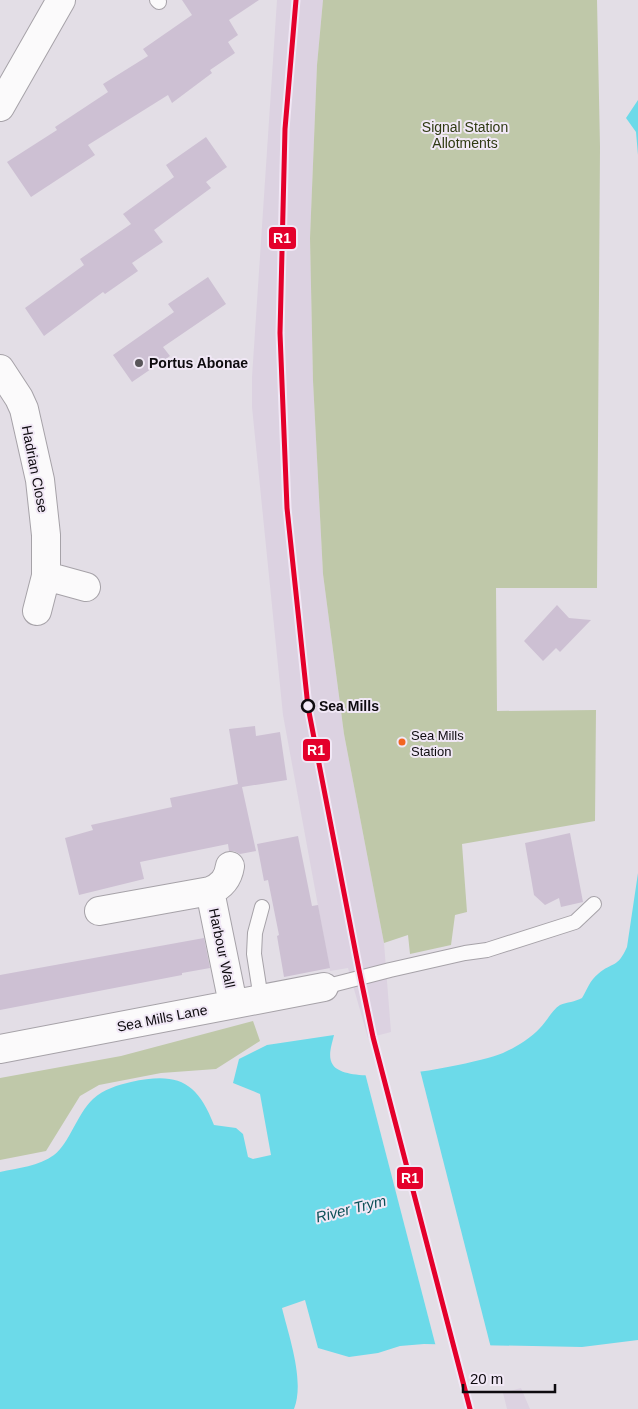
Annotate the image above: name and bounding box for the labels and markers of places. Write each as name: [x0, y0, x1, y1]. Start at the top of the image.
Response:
place label: Portus Abonae: [149, 355, 248, 371]
marker: Portus Abonae: [133, 357, 145, 369]
place label: Sea Mills: [319, 698, 379, 714]
marker: Sea Mills: [301, 699, 315, 713]
place label: Sea Mills Station: [411, 728, 464, 759]
marker: Sea Mills Station: [397, 737, 407, 747]

